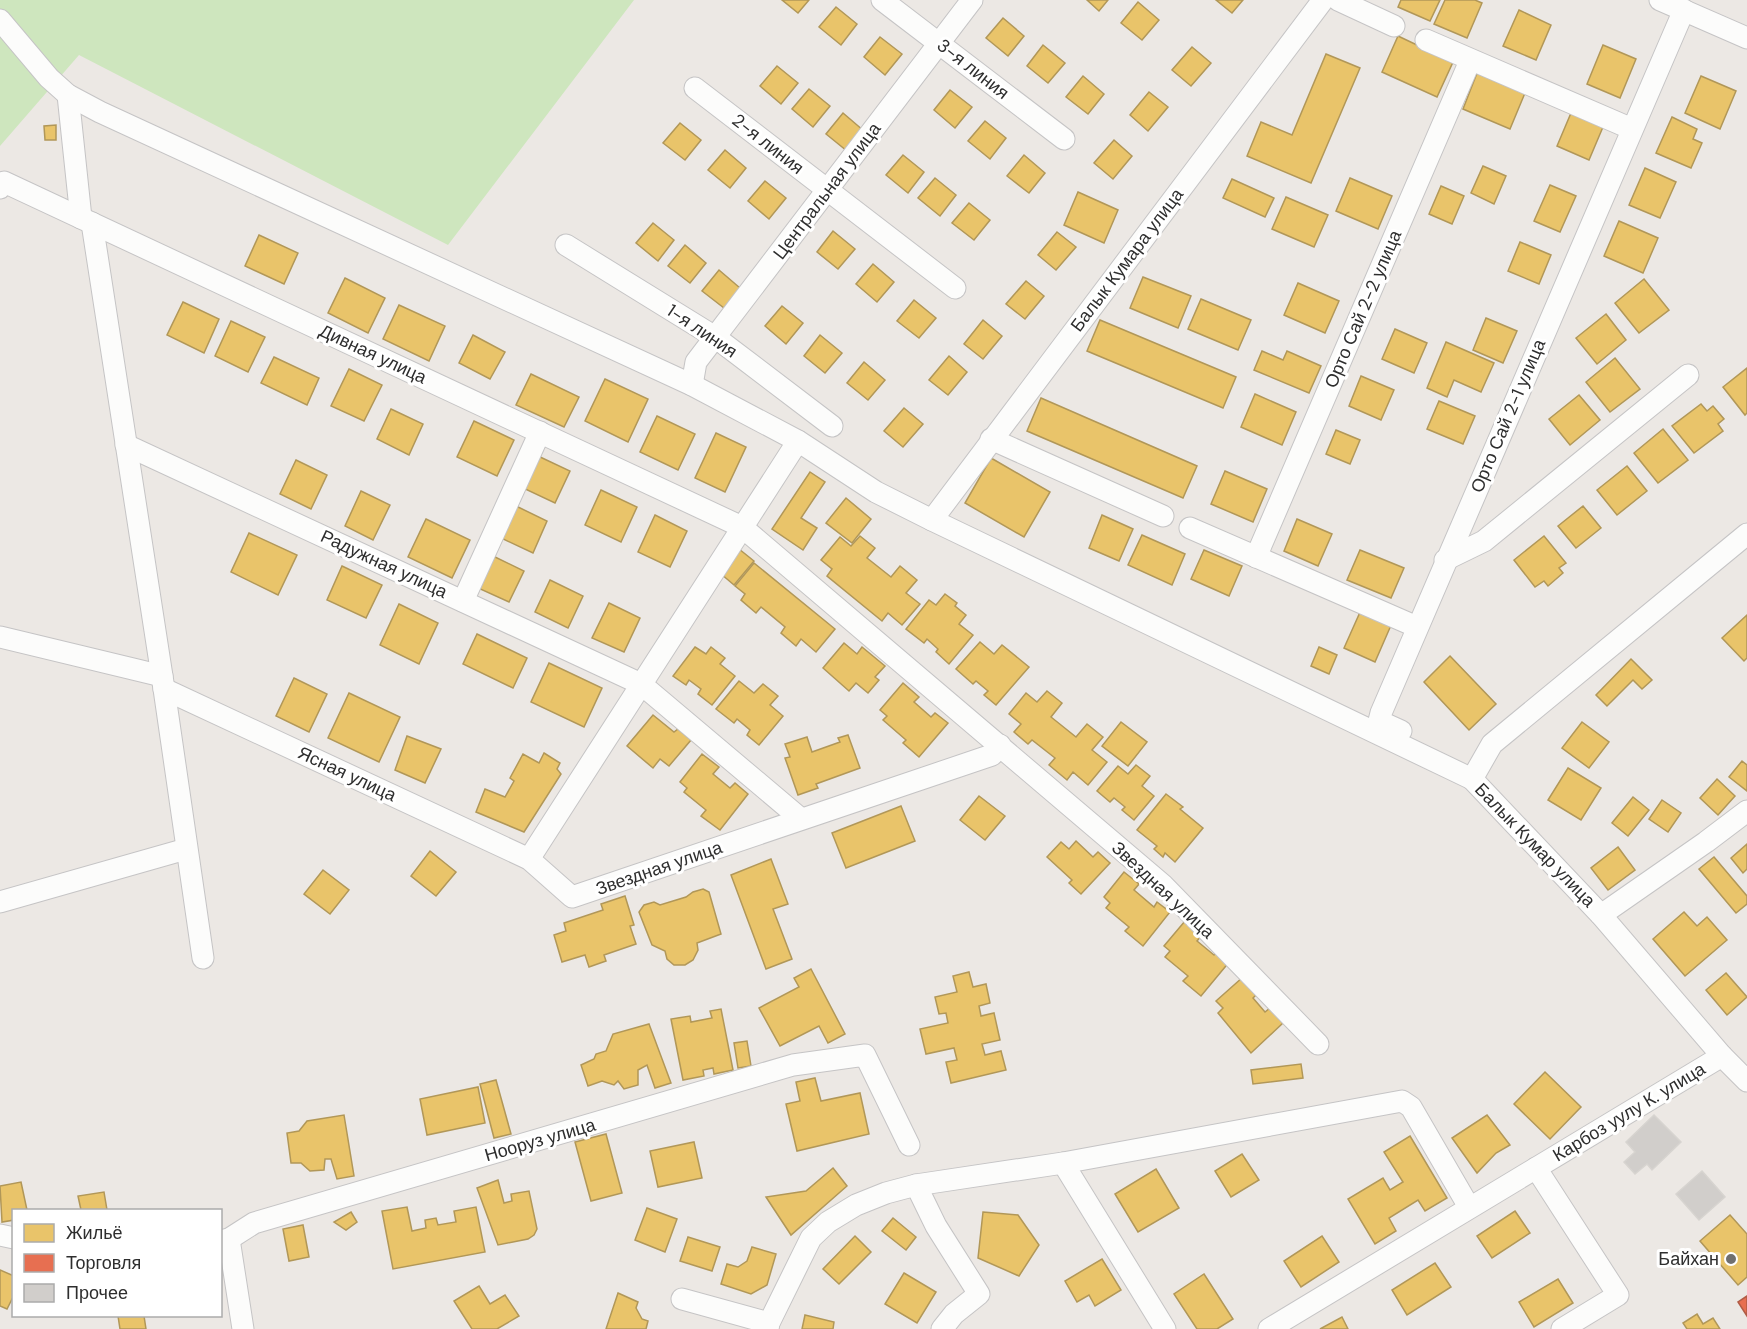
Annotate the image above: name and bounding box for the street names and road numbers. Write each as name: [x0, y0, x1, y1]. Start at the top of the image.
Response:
street label: 3-я линия: [932, 33, 1014, 105]
street label: 2-я линия: [727, 108, 809, 180]
street label: Центральная улица: [768, 117, 887, 264]
street label: Балык Кумара улица: [1065, 183, 1190, 337]
street label: Орто Сай 2-2 улица: [1319, 226, 1407, 392]
street label: 1-я линия: [662, 299, 742, 363]
street label: Дивная улица: [315, 319, 431, 390]
street label: Орто Сай 2-1 улица: [1465, 335, 1552, 496]
street label: Радужная улица: [317, 524, 452, 604]
street label: Ясная улица: [294, 741, 401, 808]
street label: Балык Кумар улица: [1469, 778, 1601, 913]
street label: Звездная улица: [593, 835, 726, 901]
street label: Звездная улица: [1106, 836, 1220, 945]
street label: Карбоз уулу К. улица: [1548, 1056, 1711, 1167]
street label: Нооруз улица: [482, 1112, 599, 1167]

